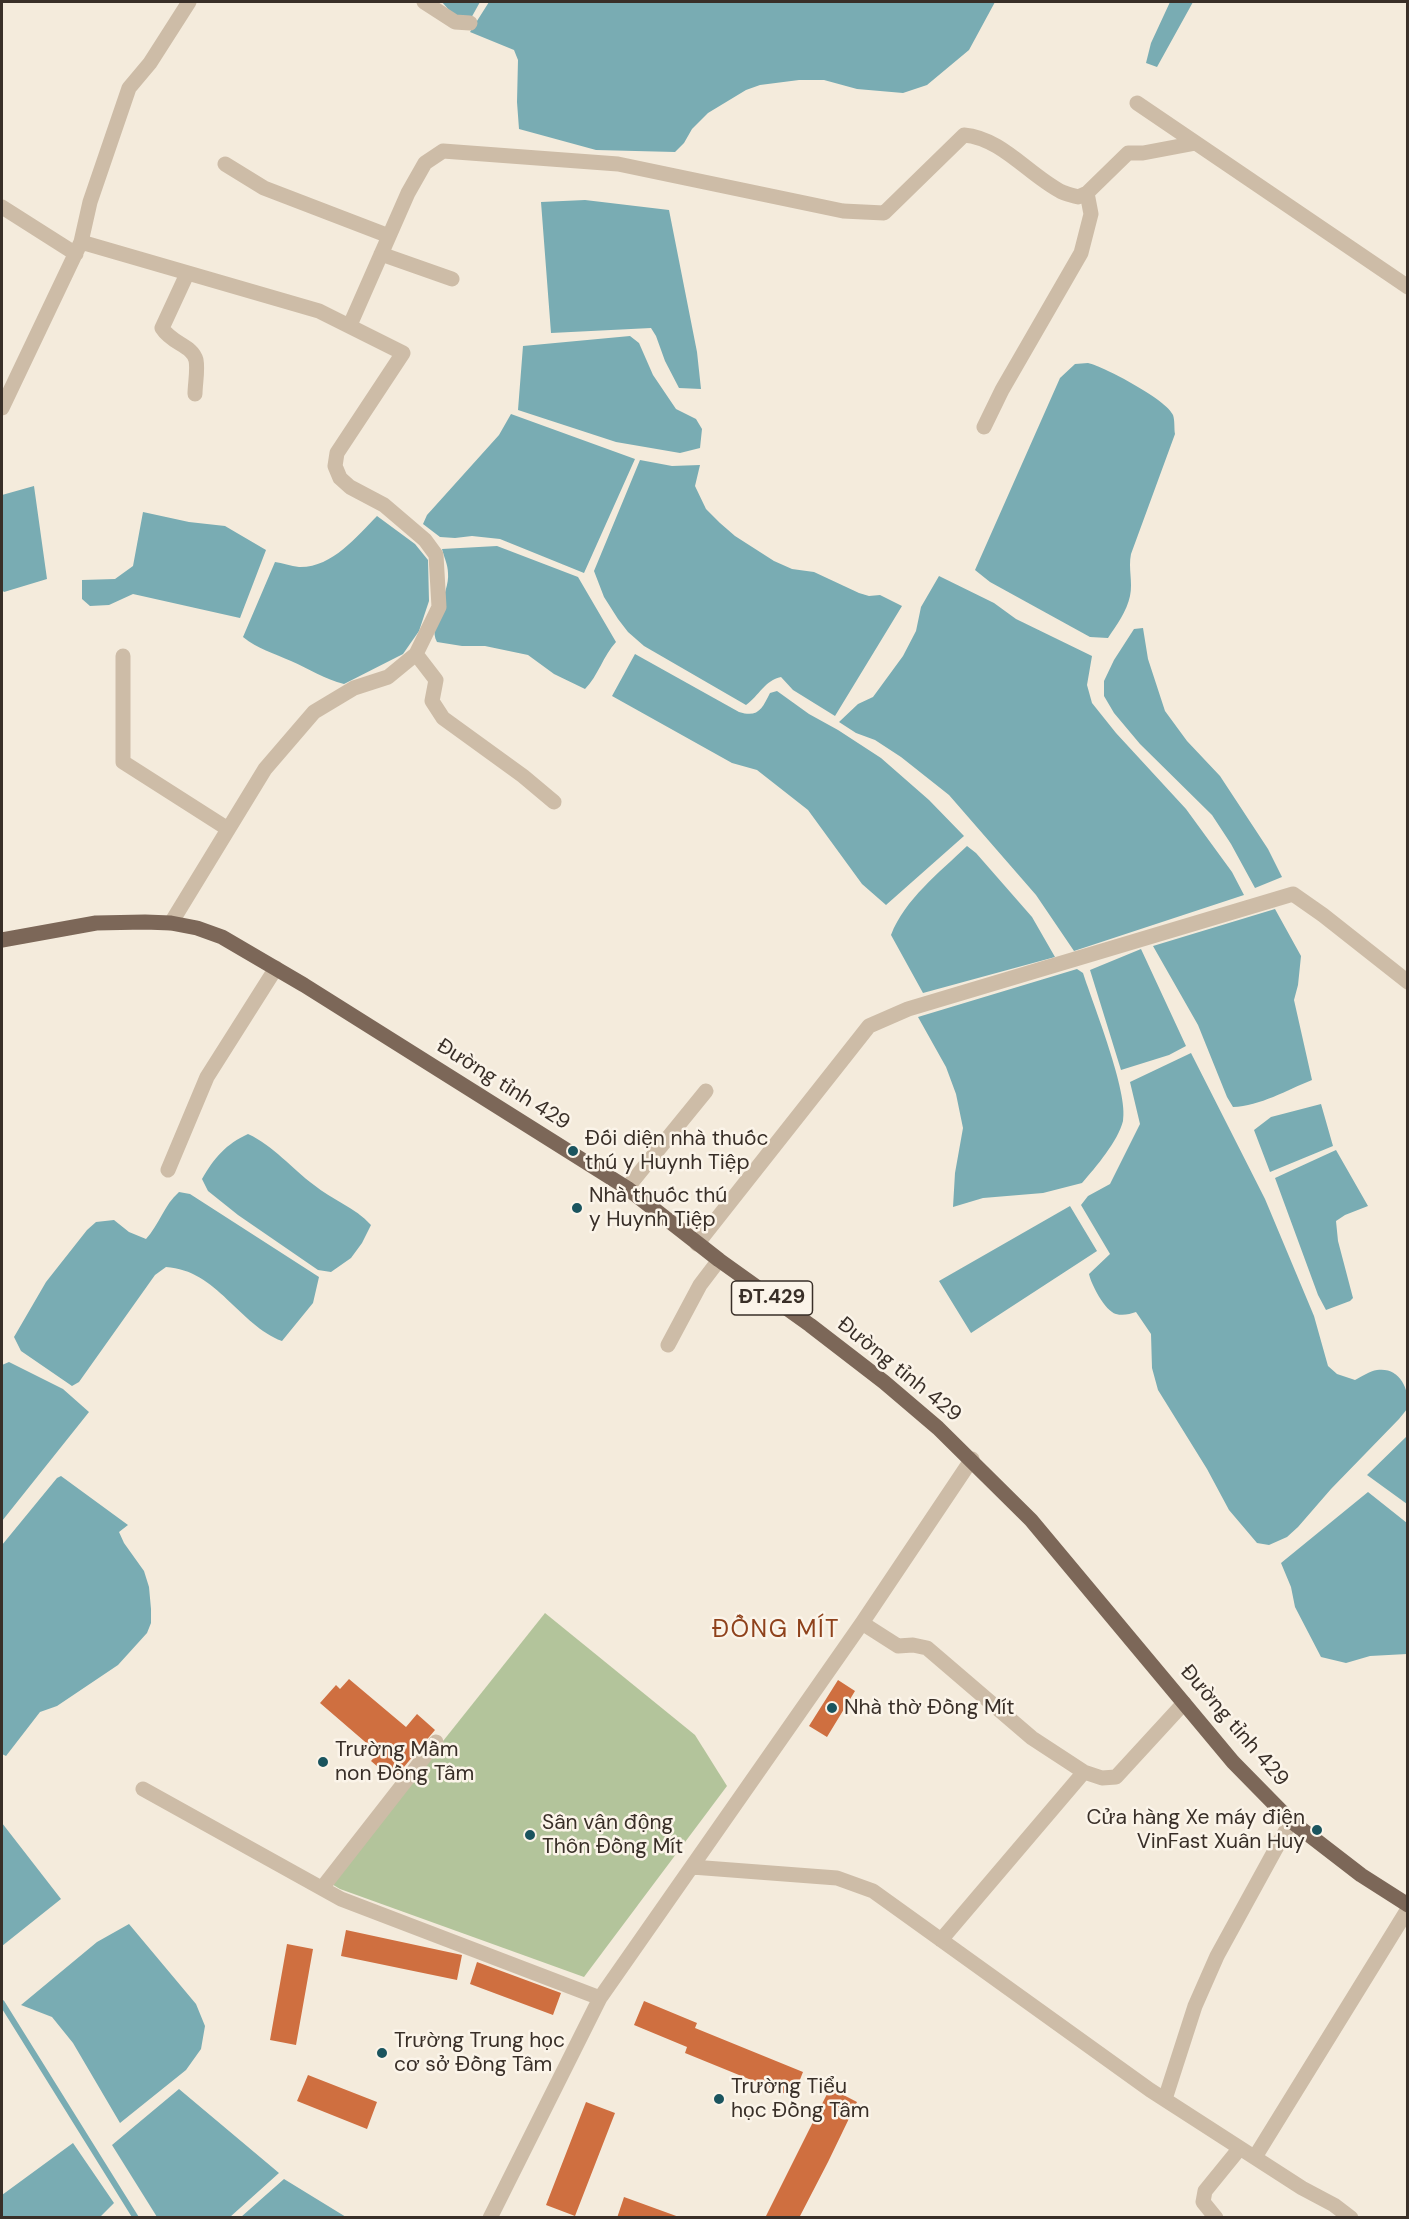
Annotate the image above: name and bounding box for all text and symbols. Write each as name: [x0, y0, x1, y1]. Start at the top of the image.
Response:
street label: Đường tỉnh 429: [432, 1034, 574, 1136]
place label: Đối diện nhà thuốc thú y Huynh Tiệp: [585, 1126, 768, 1176]
marker: Đối diện nhà thuốc thú y Huynh Tiệp: [566, 1144, 580, 1158]
place label: Nhà thuốc thú y Huynh Tiệp: [589, 1183, 727, 1233]
marker: Nhà thuốc thú y Huynh Tiệp: [570, 1201, 584, 1215]
road number: ĐT.429: [732, 1281, 812, 1315]
street label: Đường tỉnh 429: [832, 1312, 966, 1428]
district label: ĐỒNG MÍT: [712, 1617, 840, 1645]
street label: Đường tỉnh 429: [1174, 1660, 1294, 1792]
place label: Nhà thờ Đồng Mít: [844, 1695, 1015, 1721]
marker: Nhà thờ Đồng Mít: [825, 1701, 839, 1715]
place label: Trường Mầm non Đồng Tâm: [335, 1737, 474, 1787]
marker: Trường Mầm non Đồng Tâm: [316, 1755, 330, 1769]
place label: Cửa hàng Xe máy điện VinFast Xuân Huy: [1086, 1805, 1305, 1855]
place label: Sân vận động Thôn Đồng Mít: [542, 1810, 683, 1860]
marker: Cửa hàng Xe máy điện VinFast Xuân Huy: [1310, 1823, 1324, 1837]
marker: Sân vận động Thôn Đồng Mít: [523, 1828, 537, 1842]
place label: Trường Trung học cơ sở Đồng Tâm: [394, 2028, 565, 2078]
marker: Trường Trung học cơ sở Đồng Tâm: [375, 2046, 389, 2060]
place label: Trường Tiểu học Đồng Tâm: [731, 2074, 869, 2124]
marker: Trường Tiểu học Đồng Tâm: [712, 2092, 726, 2106]

